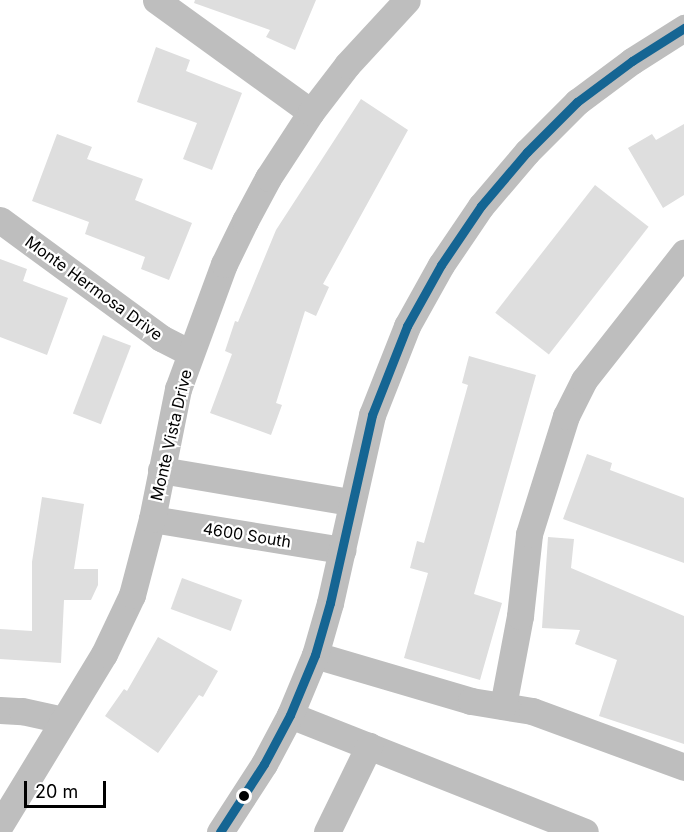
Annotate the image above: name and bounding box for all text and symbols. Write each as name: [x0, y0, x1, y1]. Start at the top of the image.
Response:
street label: Monte Hermosa Drive: [22, 232, 166, 344]
street label: Monte Vista Drive: [147, 367, 195, 503]
street label: 4600 South: [202, 519, 292, 551]
scale bar: [27, 769, 110, 807]
text: 20 m: [35, 781, 78, 802]
unlabelled marker: [238, 790, 250, 802]

